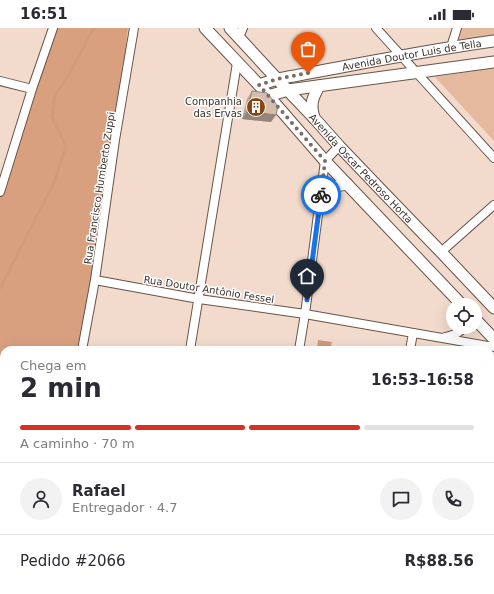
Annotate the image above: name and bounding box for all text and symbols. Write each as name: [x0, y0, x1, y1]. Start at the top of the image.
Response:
text: 16:51: [20, 5, 68, 23]
pin: [291, 32, 325, 73]
icon: bag: [297, 38, 319, 60]
street label: Avenida Doutor Luis de Tella: [341, 38, 482, 73]
place label: Companhia das Ervas: [185, 96, 242, 119]
building icon: Companhia das Ervas: [245, 96, 267, 118]
street label: Rua Francisco Humberto Zuppi: [82, 111, 117, 265]
street label: Avenida Oscar Pedroso Horta: [307, 112, 415, 225]
courier: [301, 175, 341, 215]
icon: bike: [310, 184, 332, 206]
pin: [290, 259, 324, 300]
icon: home: [296, 265, 318, 287]
street label: Rua Doutor Antônio Fessel: [143, 274, 275, 305]
map controls: [446, 298, 482, 334]
button: locate: [446, 298, 482, 334]
text: Chega em: [20, 358, 86, 373]
text: 16:53–16:58: [371, 371, 474, 389]
text: 2 min: [20, 373, 102, 403]
text: A caminho · 70 m: [20, 436, 135, 451]
button: person: [20, 478, 62, 520]
button: chat: [380, 478, 422, 520]
button: phone: [432, 478, 474, 520]
text: Rafael: [72, 482, 126, 500]
text: Entregador · 4.7: [72, 500, 177, 515]
text: Pedido #2066: [20, 552, 126, 570]
text: R$88.56: [405, 552, 474, 570]

